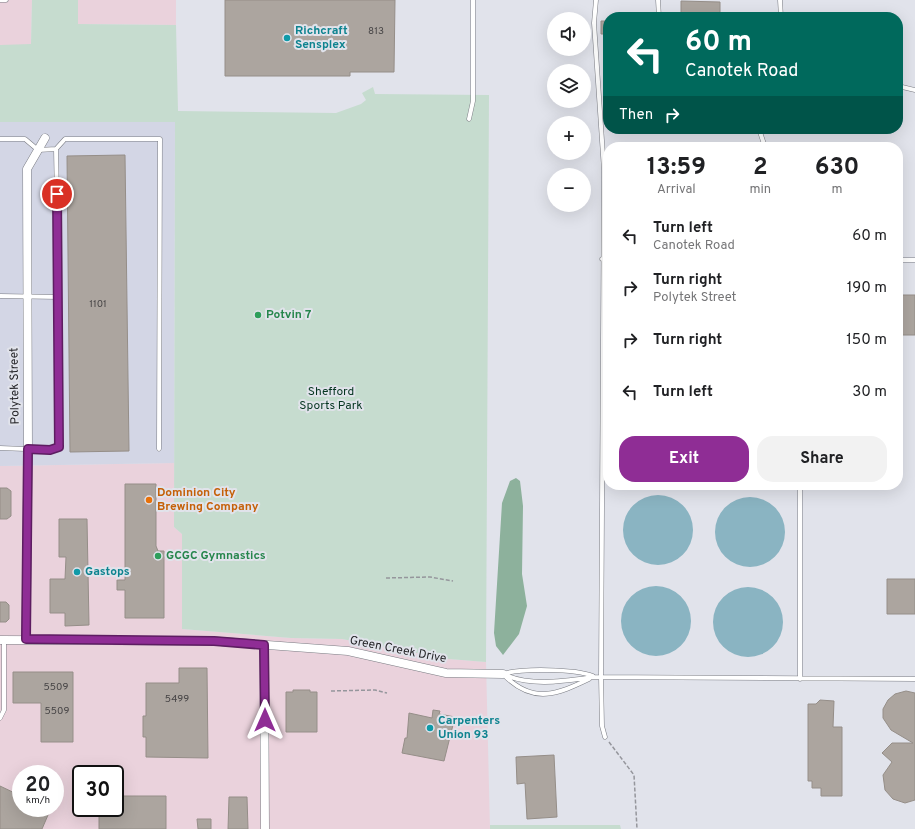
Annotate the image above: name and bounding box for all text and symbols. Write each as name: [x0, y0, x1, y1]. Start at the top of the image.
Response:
map controls: [547, 12, 591, 212]
button: sound: [547, 12, 591, 56]
place label: Richcraft Sensplex: [295, 23, 348, 53]
house number: 813: [368, 25, 384, 38]
text: 60 m: [685, 25, 752, 61]
icon: left: [619, 28, 671, 80]
marker: Richcraft Sensplex: [282, 33, 292, 43]
text: Canotek Road: [685, 60, 798, 83]
button: layers: [547, 64, 591, 108]
icon: right: [661, 104, 683, 126]
text: Then: [619, 106, 653, 125]
button: +: [547, 116, 591, 160]
text: 13:59: [647, 153, 706, 183]
text: 2: [753, 153, 768, 183]
text: 630: [815, 153, 859, 183]
button: −: [547, 168, 591, 212]
pin: [40, 177, 74, 211]
text: Arrival: [657, 182, 696, 198]
text: min: [750, 182, 771, 198]
text: m: [832, 182, 843, 198]
icon: arrive: [46, 183, 68, 205]
text: Turn left: [653, 219, 713, 238]
icon: left: [619, 225, 641, 247]
text: 60 m: [852, 227, 887, 246]
text: Canotek Road: [653, 238, 735, 254]
text: Turn right: [653, 271, 722, 290]
icon: right: [619, 277, 641, 299]
text: 190 m: [847, 279, 887, 298]
text: Polytek Street: [653, 290, 736, 306]
house number: 1101: [89, 298, 107, 311]
place label: Potvin 7: [266, 307, 311, 323]
marker: Potvin 7: [253, 310, 263, 320]
icon: right: [619, 329, 641, 351]
text: Turn right: [653, 331, 722, 350]
text: 150 m: [846, 331, 887, 350]
street label: Polytek Street: [6, 347, 24, 425]
icon: left: [619, 381, 641, 403]
text: Turn left: [653, 383, 713, 402]
text: 30 m: [852, 383, 887, 402]
park label: Shefford Sports Park: [299, 384, 363, 414]
button: Exit: [619, 436, 749, 482]
button: Share: [757, 436, 887, 482]
place label: Dominion City Brewing Company: [157, 485, 259, 515]
marker: Dominion City Brewing Company: [144, 495, 154, 505]
place label: GCGC Gymnastics: [166, 548, 266, 564]
marker: GCGC Gymnastics: [153, 551, 163, 561]
place label: Gastops: [85, 564, 130, 580]
marker: Gastops: [72, 567, 82, 577]
street label: Green Creek Drive: [348, 633, 448, 667]
house number: 5509: [44, 681, 68, 694]
house number: 5499: [165, 693, 189, 706]
position arrow: [244, 699, 286, 741]
house number: 5509: [45, 705, 69, 718]
place label: Carpenters Union 93: [438, 713, 500, 743]
marker: Carpenters Union 93: [425, 723, 435, 733]
speed limit sign: 30: [72, 765, 124, 817]
text: 20: [25, 773, 51, 799]
text: km/h: [26, 794, 50, 807]

